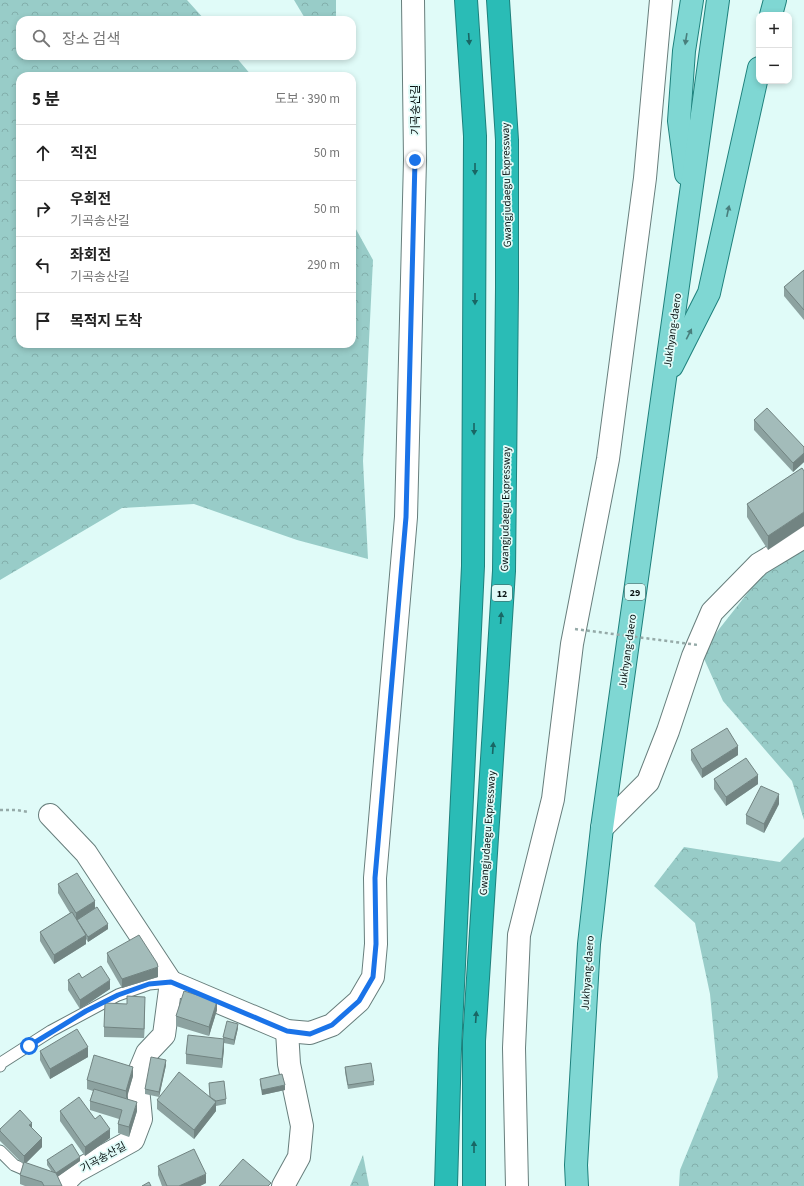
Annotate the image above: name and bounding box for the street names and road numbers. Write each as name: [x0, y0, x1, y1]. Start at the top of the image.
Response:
street label: 기곡송산길: [408, 85, 423, 135]
street label: Gwangjudaegu Expressway: [498, 122, 515, 248]
street label: Jukhyang-daero: [660, 292, 685, 368]
street label: Gwangjudaegu Expressway: [497, 446, 514, 572]
road number: 29: [625, 584, 645, 600]
road number: 12: [492, 585, 512, 601]
street label: Jukhyang-daero: [615, 613, 640, 689]
street label: Gwangjudaegu Expressway: [476, 770, 499, 896]
street label: Jukhyang-daero: [577, 935, 598, 1011]
street label: 기곡송산길: [77, 1139, 129, 1176]

